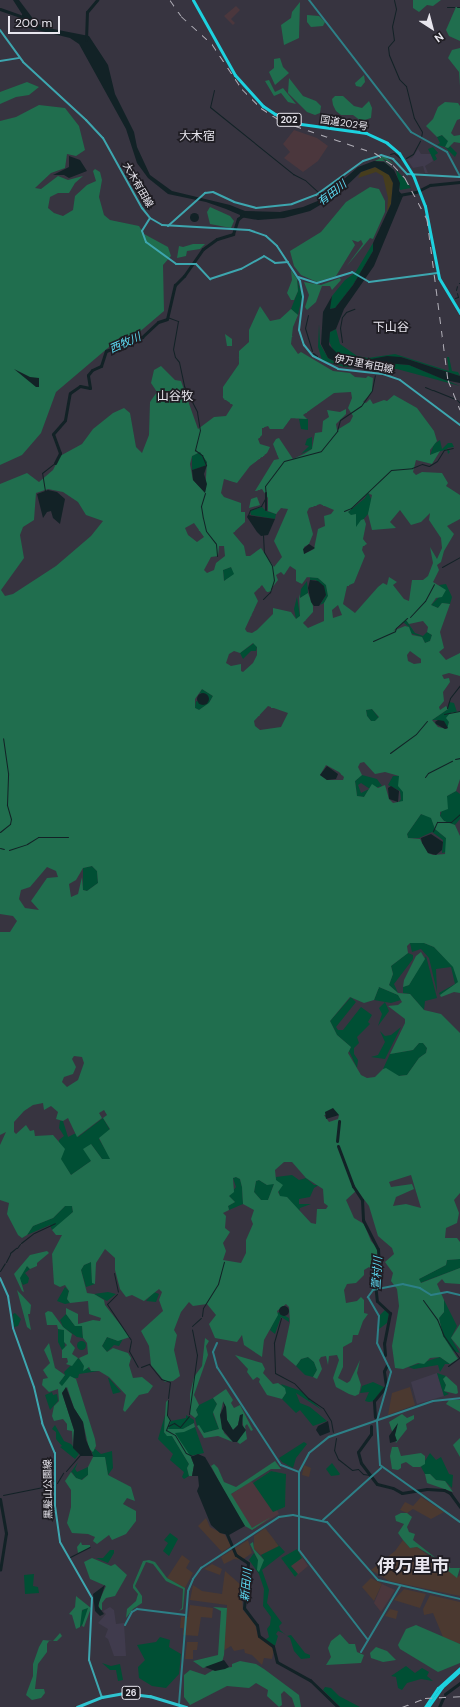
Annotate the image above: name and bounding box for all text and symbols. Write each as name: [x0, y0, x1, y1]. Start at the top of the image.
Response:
scale bar: [10, 8, 62, 34]
north arrow: [412, 8, 452, 48]
text: 200 m: [15, 15, 52, 31]
text: N: [432, 30, 446, 46]
road number: 202: [276, 113, 302, 127]
street label: 国道202号: [319, 113, 369, 133]
district label: 大木宿: [179, 130, 215, 144]
street label: 大木有田線: [120, 160, 156, 210]
water label: 有田川: [315, 178, 349, 208]
district label: 下山谷: [373, 321, 409, 335]
water label: 西牧川: [107, 330, 143, 356]
street label: 伊万里有田線: [333, 352, 395, 376]
district label: 山谷牧: [157, 390, 193, 404]
water label: 萱村川: [370, 1256, 384, 1290]
street label: 黒髪山公園線: [41, 1459, 55, 1519]
district label: 伊万里市: [377, 1555, 449, 1577]
water label: 新田川: [238, 1568, 254, 1602]
road number: 26: [121, 1686, 141, 1700]

